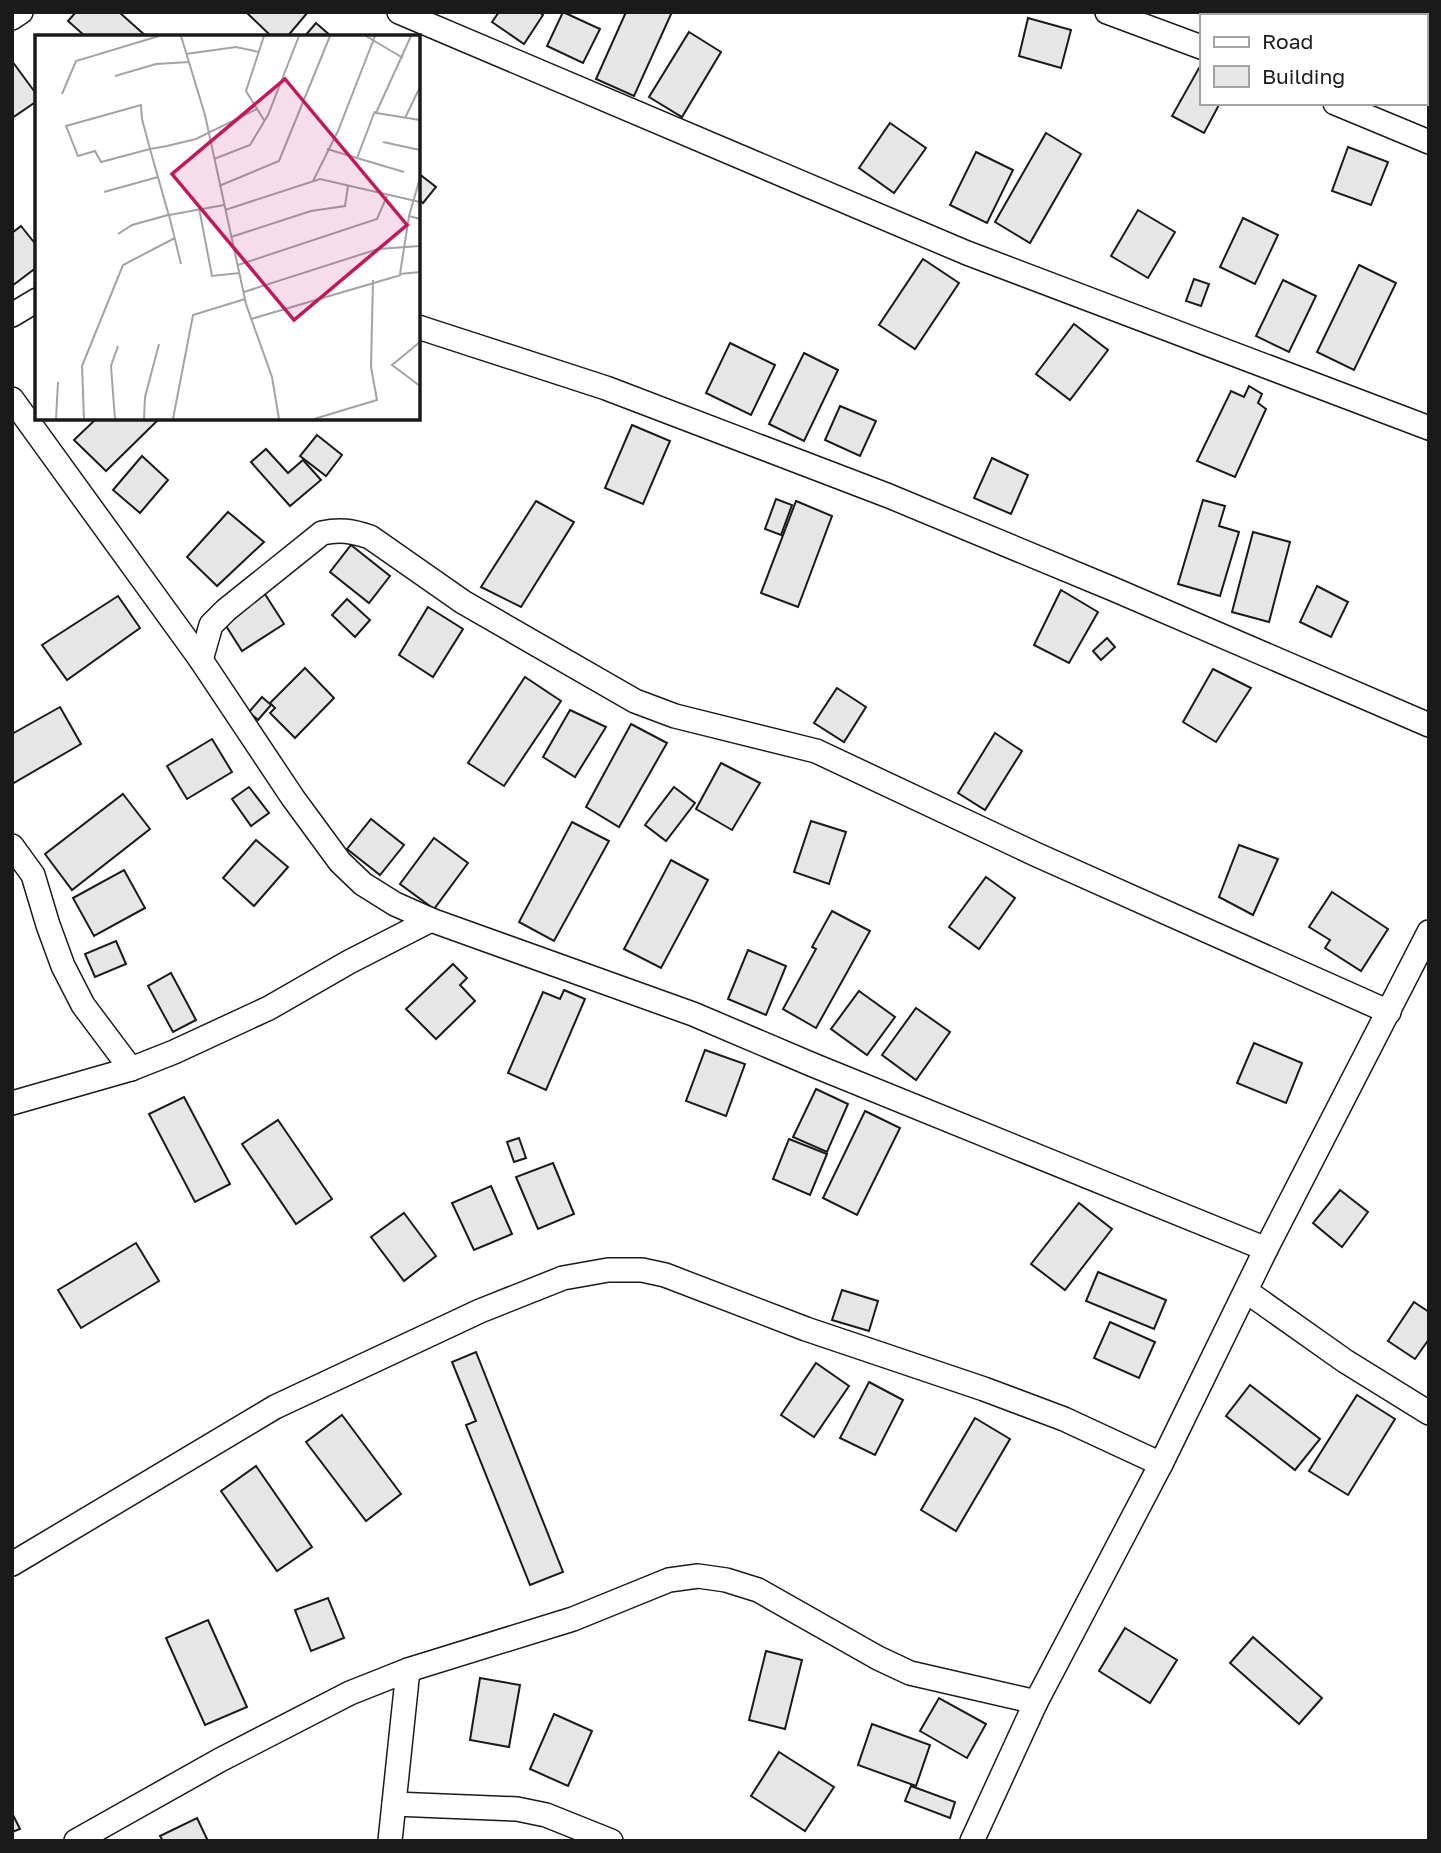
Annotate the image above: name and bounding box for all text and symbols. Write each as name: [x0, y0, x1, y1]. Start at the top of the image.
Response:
legend: [1200, 14, 1427, 105]
text: Road: [1262, 28, 1313, 54]
inset map: [35, 35, 420, 420]
text: Building: [1262, 63, 1345, 89]

